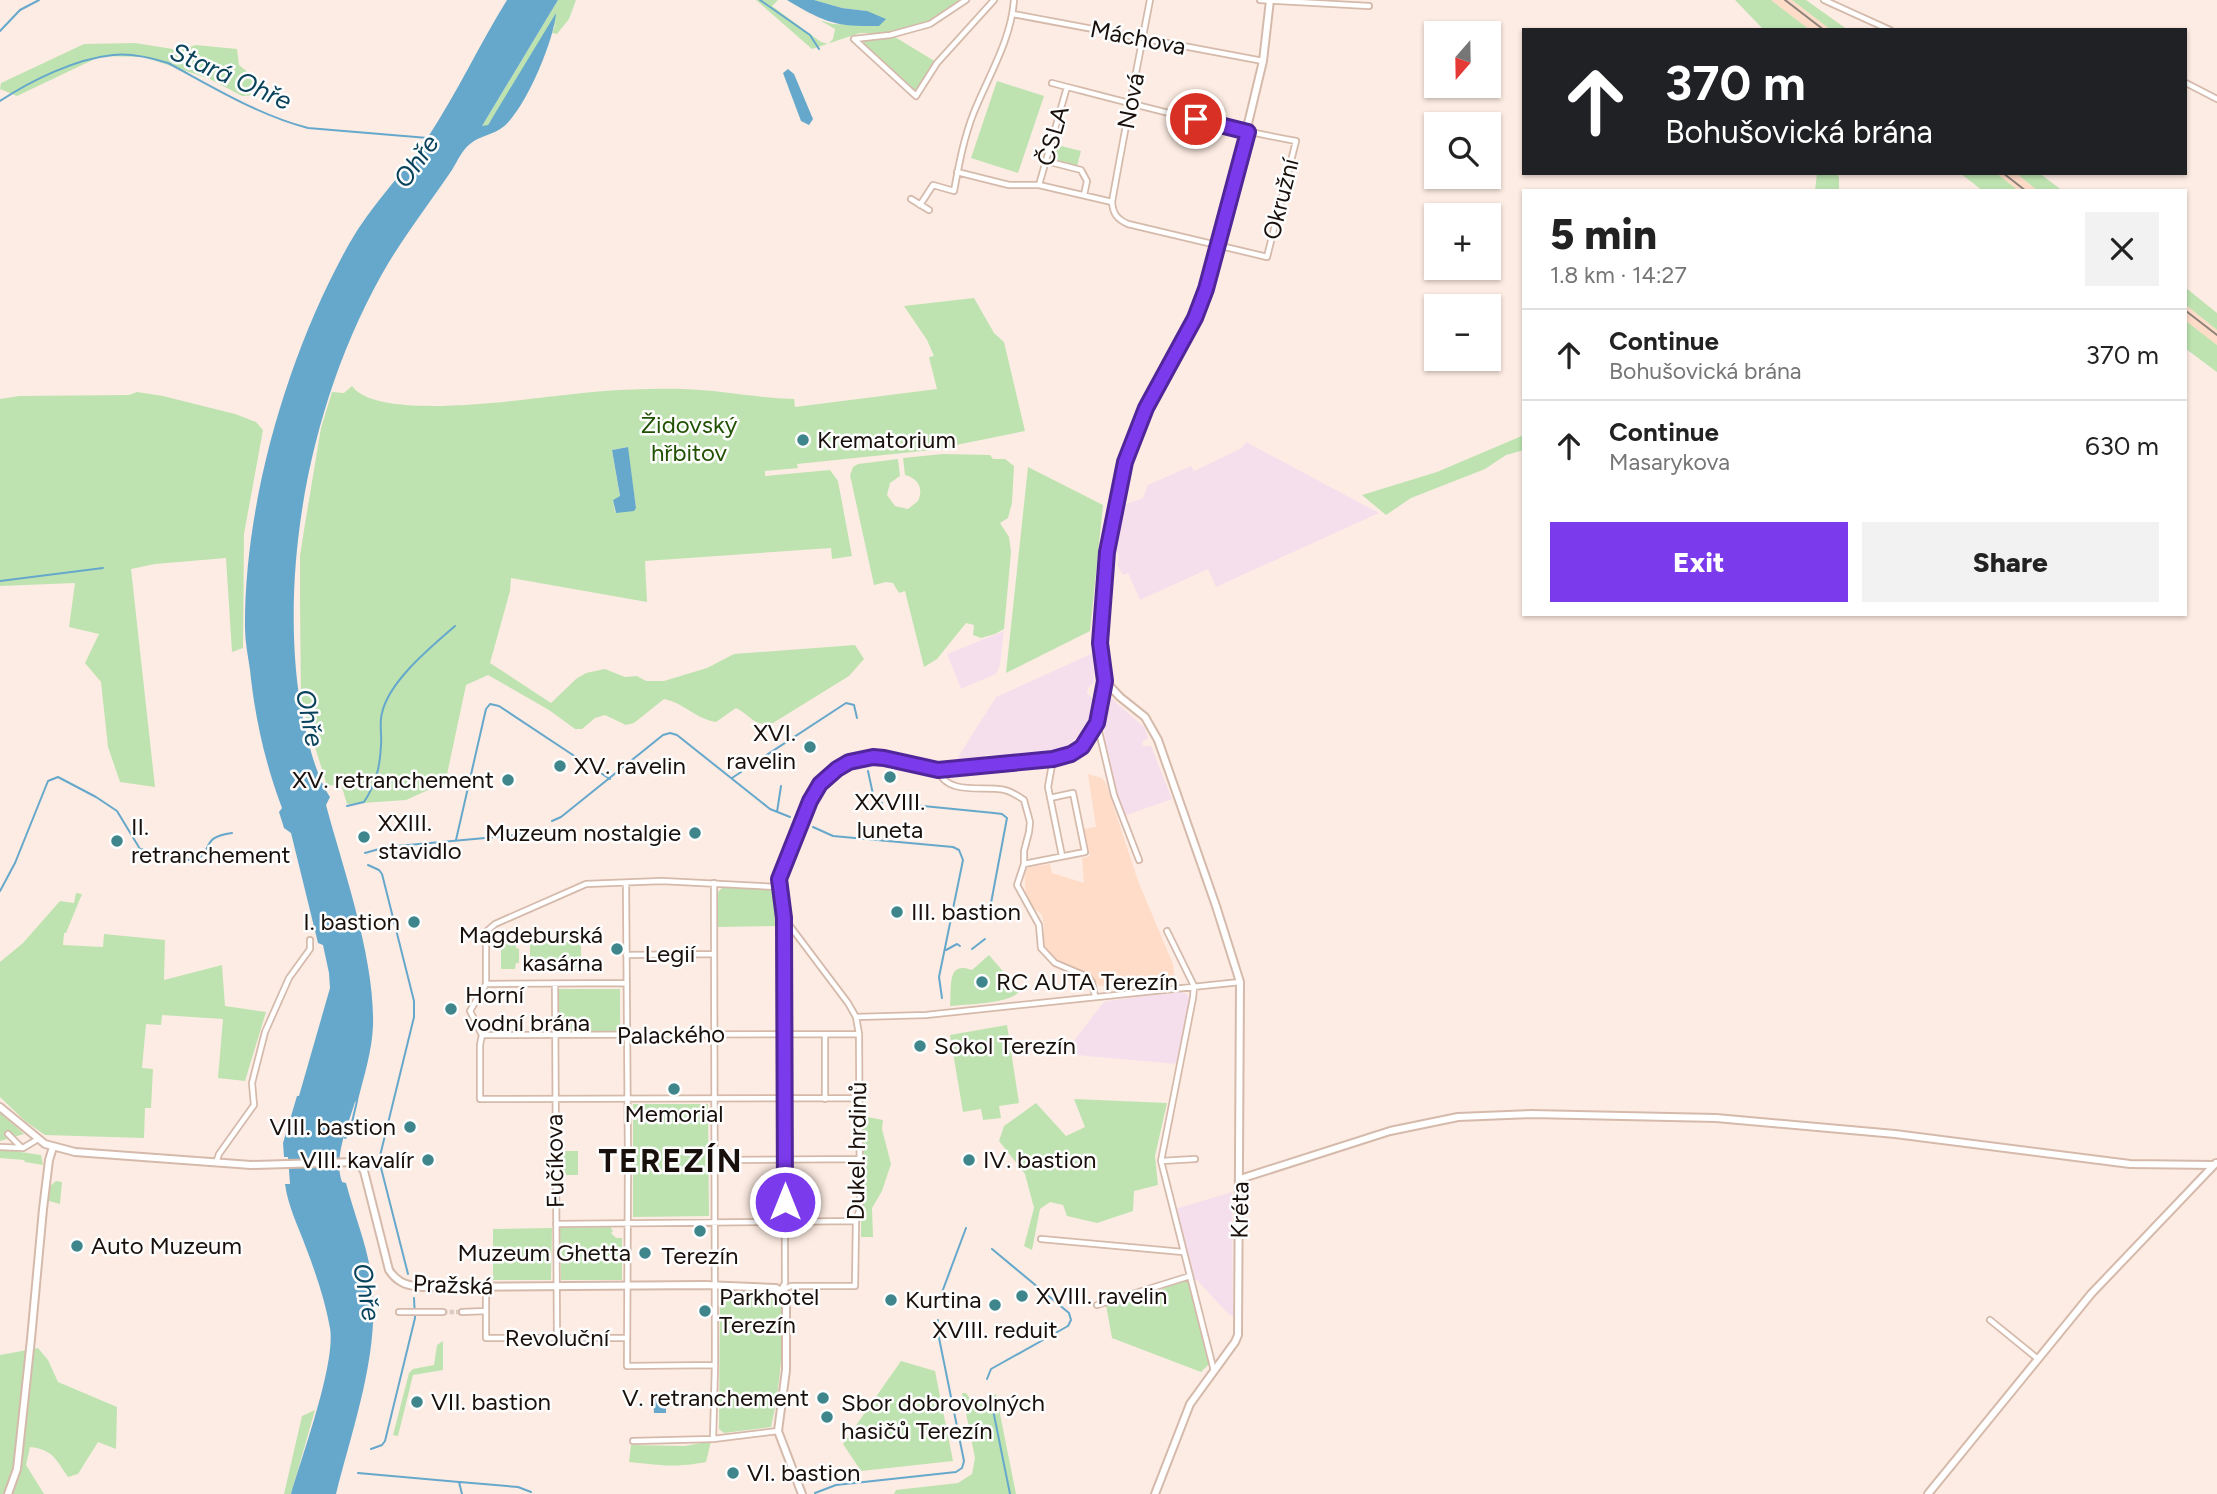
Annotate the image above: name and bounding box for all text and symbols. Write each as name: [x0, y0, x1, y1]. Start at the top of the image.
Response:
street label: Máchova: [1088, 14, 1188, 61]
north arrow: [1424, 21, 1502, 98]
map controls: [1424, 21, 1501, 371]
water label: Stará Ohře: [165, 35, 297, 117]
text: 370 m: [1665, 53, 1806, 112]
icon: ahead: [1550, 56, 1641, 147]
street label: Nová: [1111, 70, 1150, 131]
pin: [1166, 89, 1226, 149]
icon: arrive: [1177, 100, 1215, 138]
street label: ČSLA: [1030, 102, 1075, 169]
button: search: [1424, 112, 1501, 189]
text: Bohušovická brána: [1665, 113, 1933, 151]
water label: Ohře: [386, 128, 446, 194]
street label: Okružní: [1256, 154, 1305, 242]
button: +: [1424, 203, 1501, 280]
text: 5 min: [1550, 209, 1657, 260]
button: close: [2085, 212, 2159, 286]
text: 1.8 km · 14:27: [1550, 261, 1687, 289]
button: −: [1424, 294, 1501, 371]
text: Continue: [1609, 325, 1719, 357]
icon: ahead: [1550, 336, 1588, 374]
text: 370 m: [2086, 339, 2159, 371]
text: Bohušovická brána: [1609, 357, 1801, 385]
park label: Židovský hřbitov: [641, 410, 738, 467]
text: Continue: [1609, 416, 1719, 448]
place label: Krematorium: [817, 425, 956, 454]
icon: ahead: [1550, 427, 1588, 465]
text: 630 m: [2085, 430, 2159, 462]
marker: Krematorium: [795, 432, 811, 448]
text: Masarykova: [1609, 448, 1730, 476]
button: Exit: [1550, 522, 1848, 602]
button: Share: [1862, 522, 2159, 602]
water label: Ohře: [289, 687, 331, 749]
place label: XVI. ravelin: [726, 718, 796, 775]
marker: XVI. ravelin: [802, 739, 818, 755]
place label: XV. ravelin: [574, 751, 686, 780]
marker: XV. ravelin: [552, 758, 568, 774]
place label: XV. retranchement: [292, 765, 494, 794]
marker: XXVIII. luneta: [882, 769, 898, 785]
marker: XV. retranchement: [500, 772, 516, 788]
place label: XXVIII. luneta: [855, 787, 925, 844]
place label: XXIII. stavidlo: [378, 808, 462, 865]
place label: II. retranchement: [131, 812, 291, 869]
place label: Muzeum nostalgie: [485, 818, 681, 847]
marker: Muzeum nostalgie: [687, 825, 703, 841]
marker: XXIII. stavidlo: [356, 829, 372, 845]
marker: II. retranchement: [109, 833, 125, 849]
place label: III. bastion: [911, 897, 1021, 926]
marker: III. bastion: [889, 904, 905, 920]
place label: I. bastion: [303, 907, 400, 936]
marker: I. bastion: [406, 914, 422, 930]
place label: Magdeburská kasárna: [459, 920, 603, 977]
street label: Legií: [645, 939, 697, 968]
marker: Magdeburská kasárna: [609, 941, 625, 957]
place label: RC AUTA Terezín: [996, 967, 1178, 996]
marker: RC AUTA Terezín: [974, 974, 990, 990]
place label: Horní vodní brána: [465, 980, 590, 1037]
marker: Horní vodní brána: [443, 1001, 459, 1017]
street label: Palackého: [617, 1019, 725, 1050]
place label: Sokol Terezín: [934, 1031, 1076, 1060]
marker: Sokol Terezín: [912, 1038, 928, 1054]
marker: Memorial: [666, 1081, 682, 1097]
street label: Dukel. hrdinů: [841, 1081, 872, 1220]
place label: Memorial: [625, 1099, 723, 1128]
place label: VIII. bastion: [269, 1112, 396, 1141]
street label: Fučíkova: [539, 1114, 570, 1208]
marker: VIII. bastion: [402, 1119, 418, 1135]
district label: TEREZÍN: [598, 1142, 744, 1180]
place label: VIII. kavalír: [300, 1145, 414, 1174]
place label: IV. bastion: [983, 1145, 1097, 1174]
marker: VIII. kavalír: [420, 1152, 436, 1168]
marker: IV. bastion: [961, 1152, 977, 1168]
position arrow: [748, 1165, 822, 1239]
street label: Kréta: [1225, 1181, 1254, 1239]
marker: Terezín: [692, 1223, 708, 1239]
place label: Auto Muzeum: [91, 1231, 242, 1260]
marker: Auto Muzeum: [69, 1238, 85, 1254]
place label: Muzeum Ghetta: [458, 1238, 631, 1267]
place label: Terezín: [662, 1241, 738, 1270]
marker: Muzeum Ghetta: [637, 1245, 653, 1261]
water label: Ohře: [346, 1261, 388, 1323]
street label: Pražská: [412, 1269, 494, 1300]
place label: XVIII. ravelin: [1036, 1281, 1168, 1310]
place label: Parkhotel Terezín: [719, 1282, 819, 1339]
place label: Kurtina: [905, 1285, 981, 1314]
marker: XVIII. ravelin: [1014, 1288, 1030, 1304]
marker: Kurtina: [883, 1292, 899, 1308]
marker: XVIII. reduit: [987, 1297, 1003, 1313]
marker: Parkhotel Terezín: [697, 1303, 713, 1319]
place label: XVIII. reduit: [932, 1315, 1058, 1344]
street label: Revoluční: [505, 1323, 611, 1352]
place label: V. retranchement: [622, 1383, 809, 1412]
place label: VII. bastion: [431, 1387, 551, 1416]
place label: Sbor dobrovolných hasičů Terezín: [841, 1388, 1045, 1445]
marker: V. retranchement: [815, 1390, 831, 1406]
marker: VII. bastion: [409, 1394, 425, 1410]
marker: Sbor dobrovolných hasičů Terezín: [819, 1409, 835, 1425]
place label: VI. bastion: [747, 1458, 861, 1487]
marker: VI. bastion: [725, 1465, 741, 1481]

